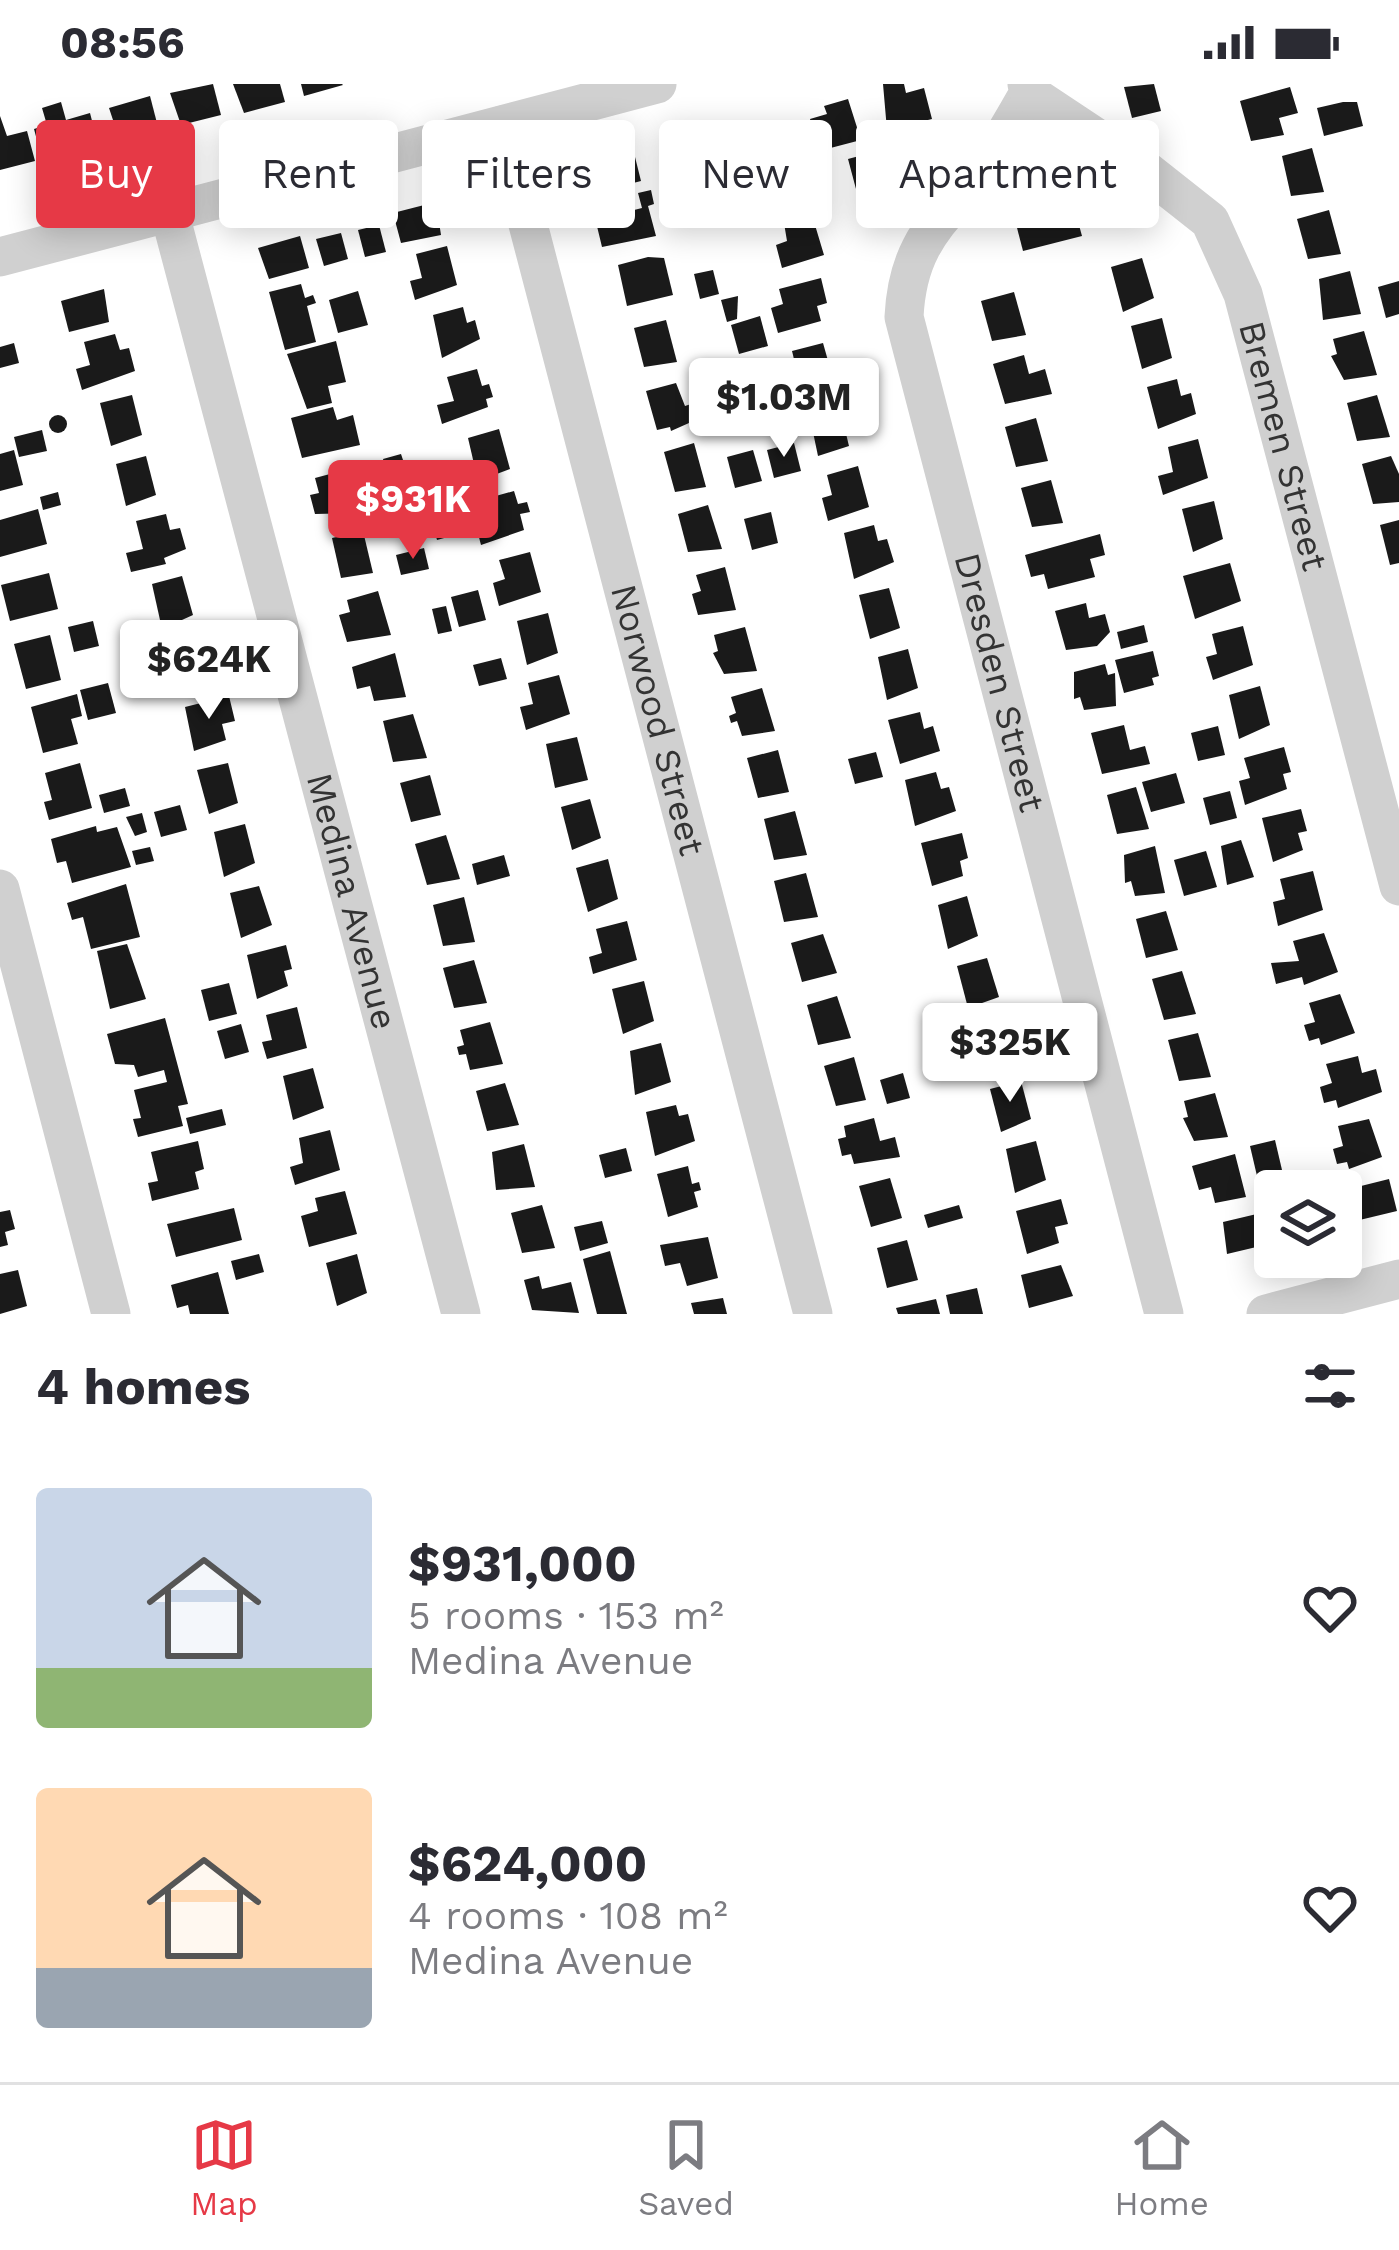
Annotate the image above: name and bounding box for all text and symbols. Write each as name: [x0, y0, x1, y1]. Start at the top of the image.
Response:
text: 08:56: [60, 16, 185, 69]
chip: Buy: [36, 120, 195, 228]
chip: Rent: [219, 120, 398, 228]
chip: Filters: [422, 120, 635, 228]
chip: New: [659, 120, 832, 228]
chip: Apartment: [856, 120, 1159, 228]
street label: Bremen Street: [1230, 316, 1336, 575]
pin: $1.03M: [686, 358, 882, 460]
text: $1.03M: [716, 374, 852, 419]
pin: $931K: [329, 460, 497, 562]
text: $931K: [355, 476, 471, 521]
street label: Dresden Street: [945, 548, 1053, 816]
street label: Norwood Street: [602, 580, 713, 860]
pin: $624K: [125, 620, 293, 722]
text: $624K: [147, 636, 271, 681]
street label: Medina Avenue: [298, 768, 406, 1034]
pin: $325K: [926, 1003, 1094, 1105]
text: $325K: [949, 1019, 1071, 1064]
map controls: [1254, 1170, 1362, 1278]
button: layers: [1254, 1170, 1362, 1278]
icon: filters: [1297, 1353, 1363, 1419]
text: 4 homes: [36, 1357, 250, 1416]
text: $931,000: [408, 1534, 637, 1593]
icon: home: [132, 1536, 276, 1680]
icon: heart: [1297, 1575, 1363, 1641]
text: 5 rooms · 153 m²: [408, 1593, 724, 1638]
text: Medina Avenue: [408, 1638, 693, 1683]
text: $624,000: [408, 1834, 647, 1893]
icon: home: [132, 1836, 276, 1980]
icon: heart: [1297, 1875, 1363, 1941]
text: 4 rooms · 108 m²: [408, 1893, 728, 1938]
text: Medina Avenue: [408, 1938, 693, 1983]
tab: Map: [190, 2112, 258, 2223]
tab: Saved: [638, 2112, 734, 2223]
tab: Home: [1114, 2112, 1209, 2223]

